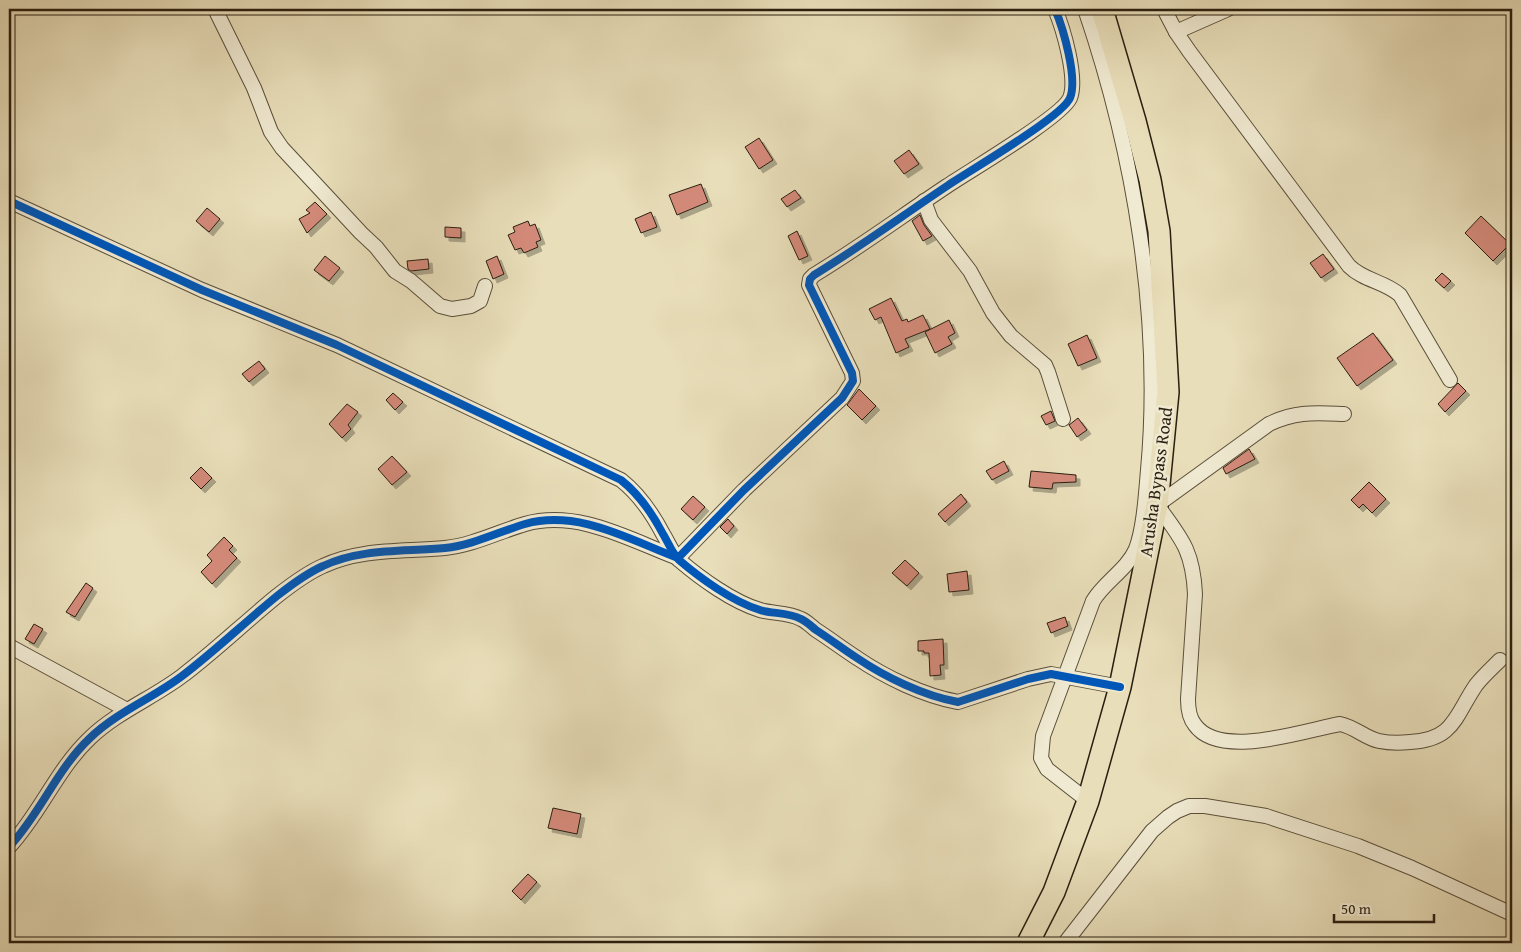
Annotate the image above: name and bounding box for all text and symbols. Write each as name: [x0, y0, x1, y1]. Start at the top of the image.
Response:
street label: Arusha Bypass Road: [1132, 405, 1179, 559]
scale bar: [1334, 892, 1434, 924]
text: 50 m: [1341, 898, 1372, 919]

